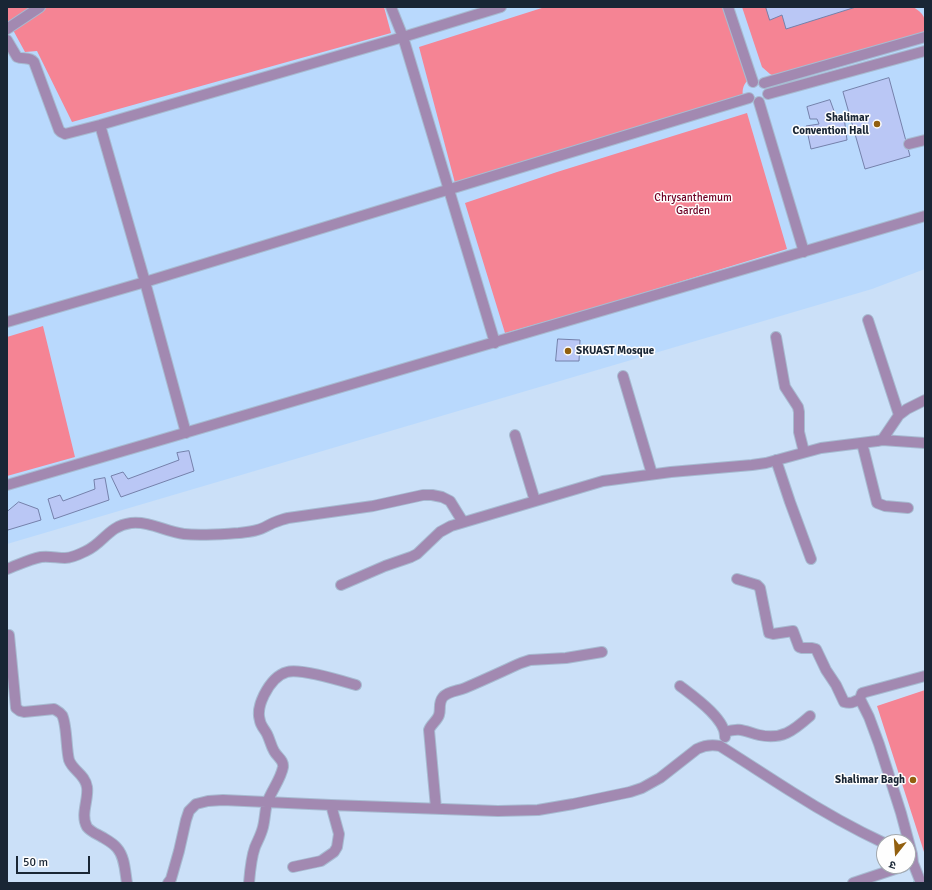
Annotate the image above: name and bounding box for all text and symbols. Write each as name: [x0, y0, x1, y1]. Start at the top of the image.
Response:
place label: Shalimar Convention Hall: [793, 111, 869, 137]
marker: Shalimar Convention Hall: [872, 119, 882, 129]
park label: Chrysanthemum Garden: [654, 191, 732, 217]
place label: SKUAST Mosque: [576, 344, 654, 358]
marker: SKUAST Mosque: [563, 346, 573, 356]
place label: Shalimar Bagh: [835, 773, 905, 787]
marker: Shalimar Bagh: [908, 775, 918, 785]
north arrow: [876, 834, 916, 874]
scale bar: [18, 848, 92, 874]
text: 50 m: [23, 855, 48, 870]
text: उ: [888, 858, 898, 872]

